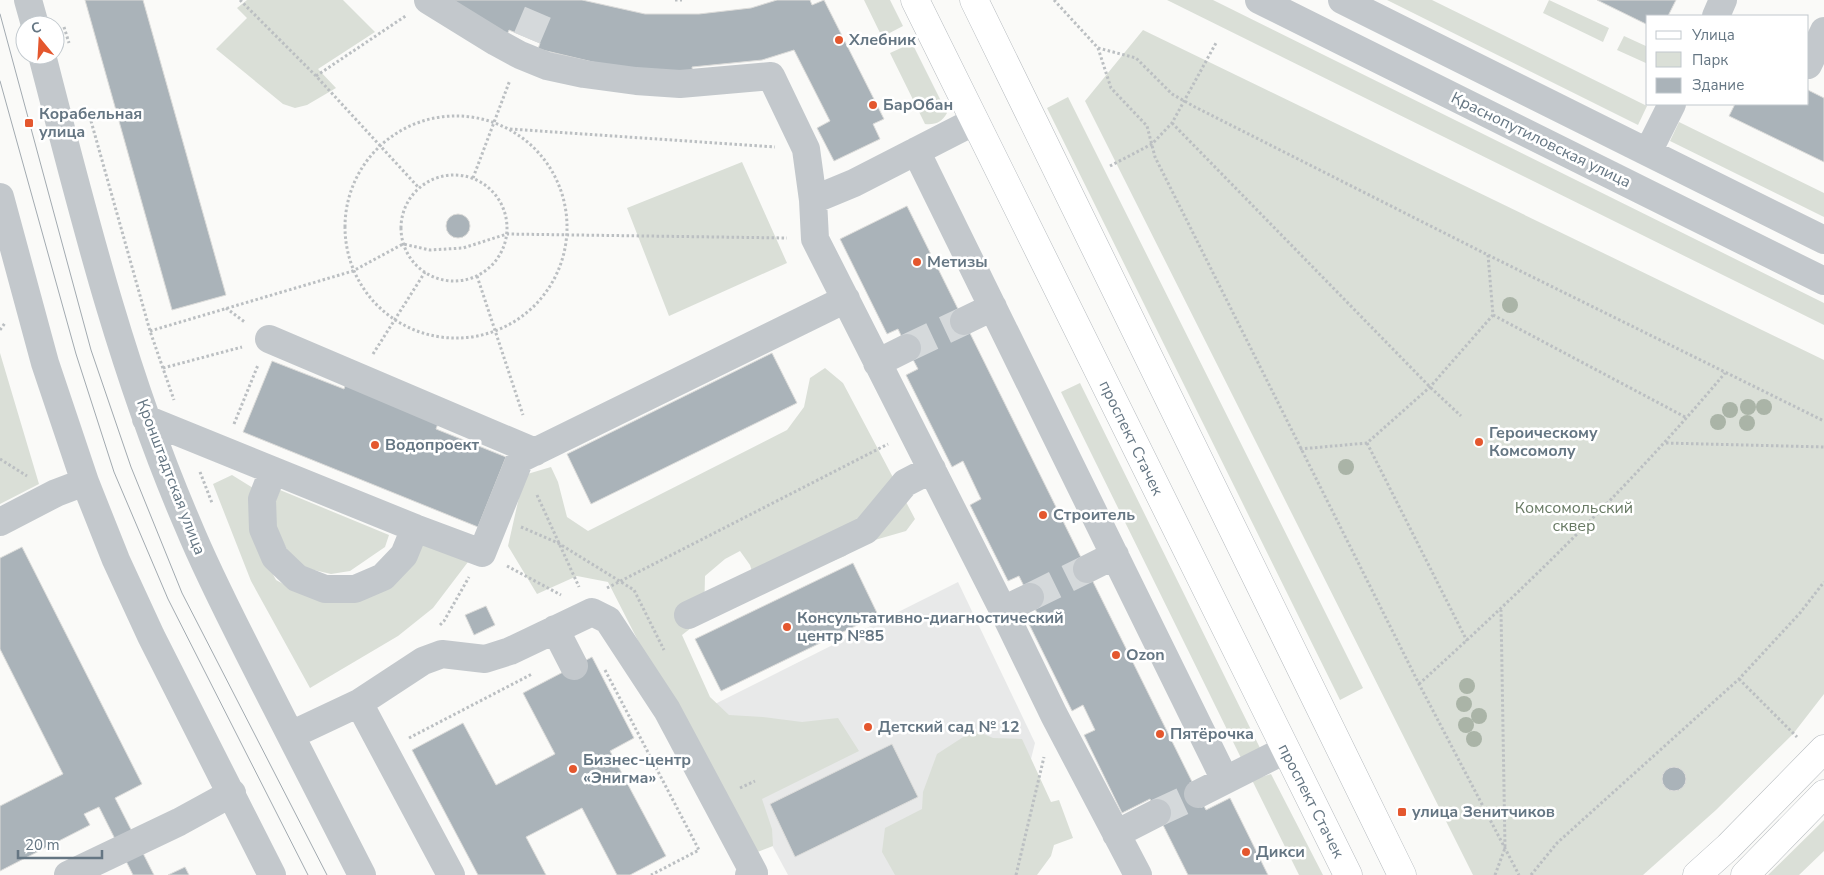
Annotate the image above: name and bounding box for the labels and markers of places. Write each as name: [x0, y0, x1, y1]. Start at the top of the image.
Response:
place label: Хлебник: [848, 29, 917, 51]
marker: Хлебник: [833, 34, 845, 46]
place label: БарОбан: [883, 94, 953, 116]
marker: БарОбан: [867, 99, 879, 111]
place label: Корабельная улица: [39, 103, 142, 143]
marker: Корабельная улица: [23, 117, 35, 129]
place label: Метизы: [927, 251, 988, 273]
marker: Метизы: [911, 256, 923, 268]
place label: Героическому Комсомолу: [1489, 422, 1598, 462]
place label: Водопроект: [385, 434, 480, 456]
marker: Героическому Комсомолу: [1473, 436, 1485, 448]
marker: Водопроект: [369, 439, 381, 451]
place label: Строитель: [1053, 504, 1135, 526]
marker: Строитель: [1037, 509, 1049, 521]
place label: Консультативно-диагностический центр №85: [797, 607, 1064, 647]
marker: Консультативно-диагностический центр №85: [781, 621, 793, 633]
place label: Ozon: [1126, 644, 1165, 666]
marker: Ozon: [1110, 649, 1122, 661]
place label: Детский сад № 12: [878, 716, 1020, 738]
marker: Детский сад № 12: [862, 721, 874, 733]
place label: Пятёрочка: [1170, 723, 1254, 745]
marker: Пятёрочка: [1154, 728, 1166, 740]
place label: Бизнес-центр «Энигма»: [583, 749, 691, 789]
marker: Бизнес-центр «Энигма»: [567, 763, 579, 775]
place label: улица Зенитчиков: [1412, 801, 1555, 823]
marker: улица Зенитчиков: [1396, 806, 1408, 818]
place label: Дикси: [1256, 841, 1305, 863]
marker: Дикси: [1240, 846, 1252, 858]

